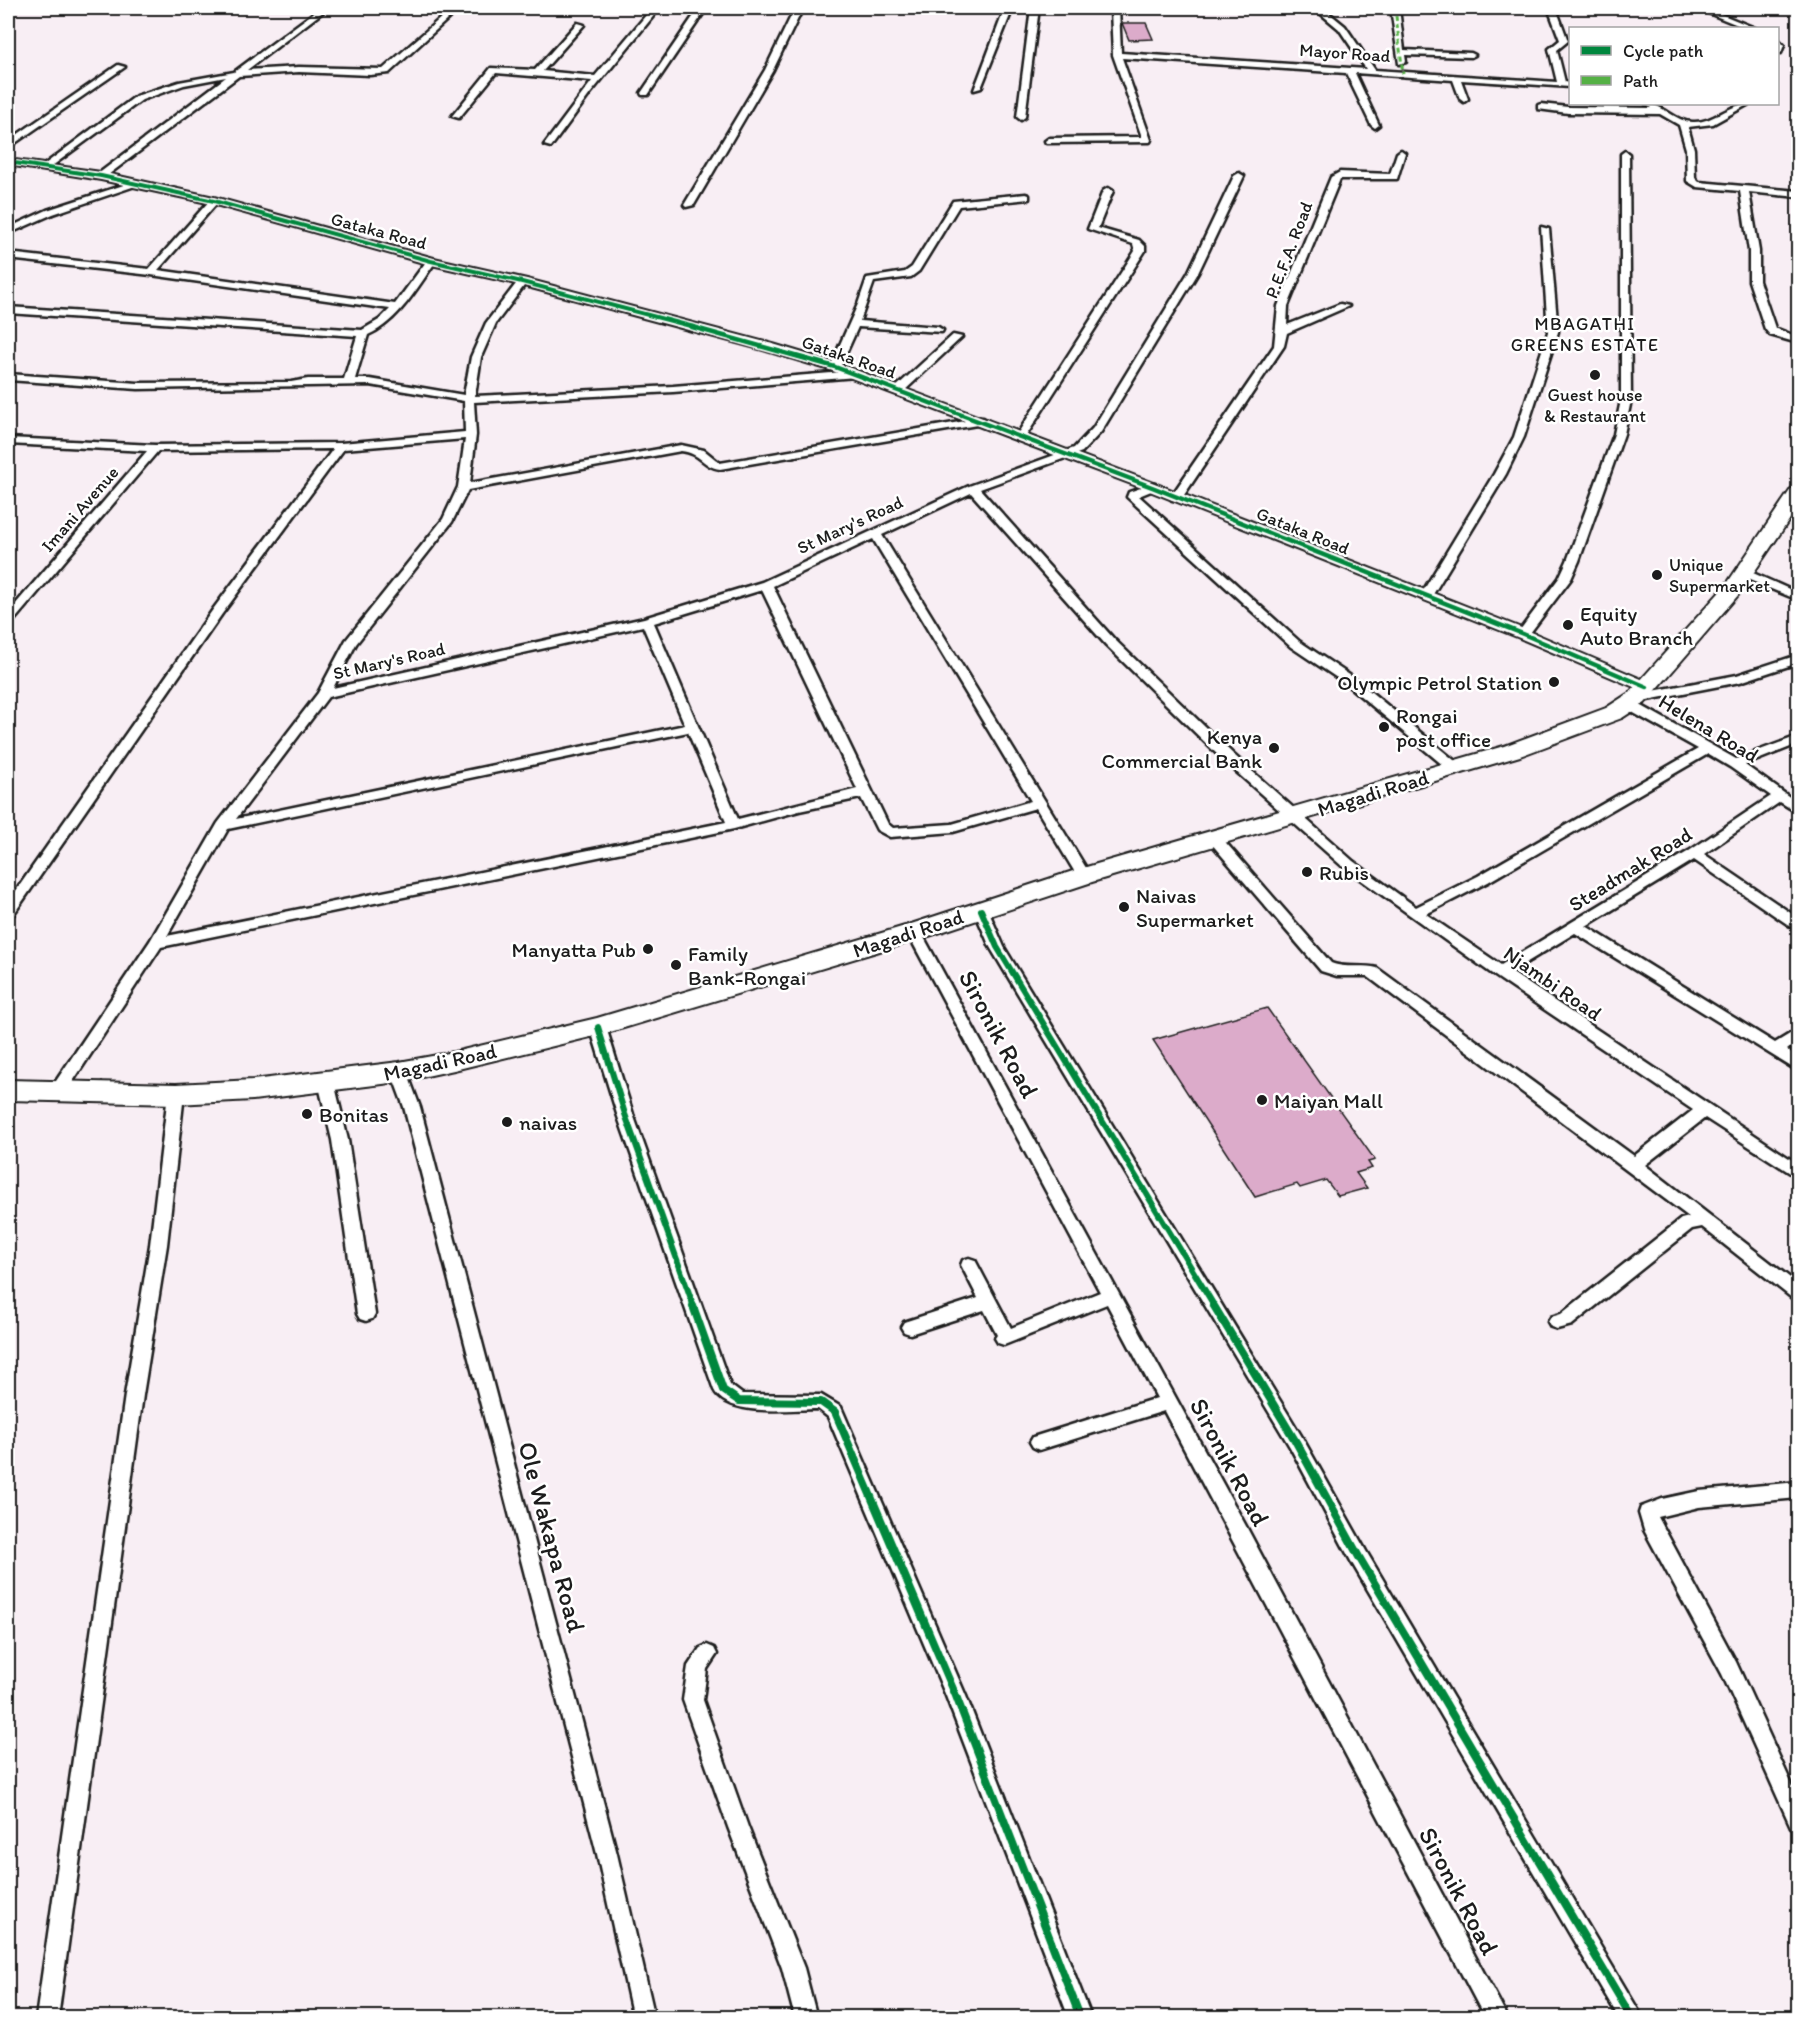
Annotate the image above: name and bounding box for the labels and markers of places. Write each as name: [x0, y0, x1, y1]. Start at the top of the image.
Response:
marker: Guest house & Restaurant: [1588, 368, 1602, 382]
place label: Guest house & Restaurant: [1544, 384, 1646, 427]
place label: Unique Supermarket: [1669, 554, 1770, 597]
marker: Unique Supermarket: [1650, 568, 1664, 582]
place label: Equity Auto Branch: [1580, 601, 1693, 650]
marker: Equity Auto Branch: [1561, 618, 1575, 632]
place label: Olympic Petrol Station: [1337, 670, 1542, 695]
marker: Olympic Petrol Station: [1547, 675, 1561, 689]
place label: Rongai post office: [1396, 703, 1491, 752]
marker: Rongai post office: [1377, 720, 1391, 734]
place label: Kenya Commercial Bank: [1101, 724, 1262, 773]
marker: Kenya Commercial Bank: [1267, 741, 1281, 755]
place label: Rubis: [1319, 860, 1369, 885]
marker: Rubis: [1300, 865, 1314, 879]
place label: Naivas Supermarket: [1136, 883, 1254, 932]
marker: Naivas Supermarket: [1117, 900, 1131, 914]
place label: Manyatta Pub: [511, 937, 636, 962]
place label: Family Bank-Rongai: [688, 941, 806, 990]
marker: Manyatta Pub: [641, 942, 655, 956]
marker: Family Bank-Rongai: [669, 958, 683, 972]
place label: Maiyan Mall: [1274, 1088, 1383, 1113]
marker: Maiyan Mall: [1255, 1093, 1269, 1107]
place label: Bonitas: [319, 1102, 389, 1127]
marker: Bonitas: [300, 1107, 314, 1121]
place label: naivas: [519, 1110, 577, 1135]
marker: naivas: [500, 1115, 514, 1129]

